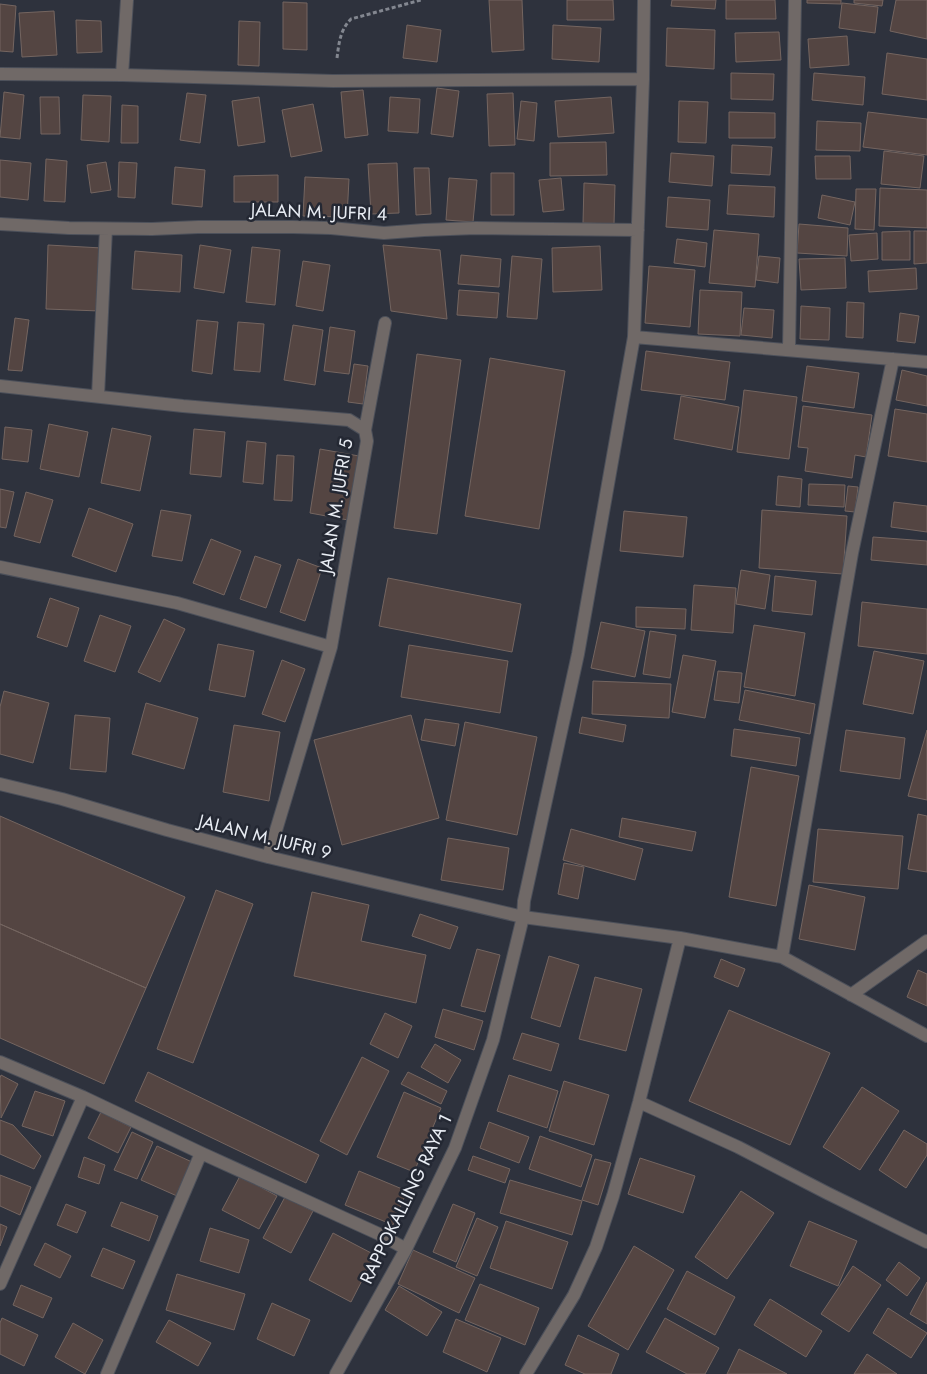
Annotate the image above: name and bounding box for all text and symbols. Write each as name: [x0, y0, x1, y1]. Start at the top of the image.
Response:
street label: JALAN M. JUFRI 4: [248, 197, 388, 227]
street label: JALAN M. JUFRI 5: [312, 437, 359, 577]
street label: JALAN M. JUFRI 9: [194, 807, 334, 866]
street label: RAPPOKALLING RAYA 1: [353, 1110, 459, 1288]

